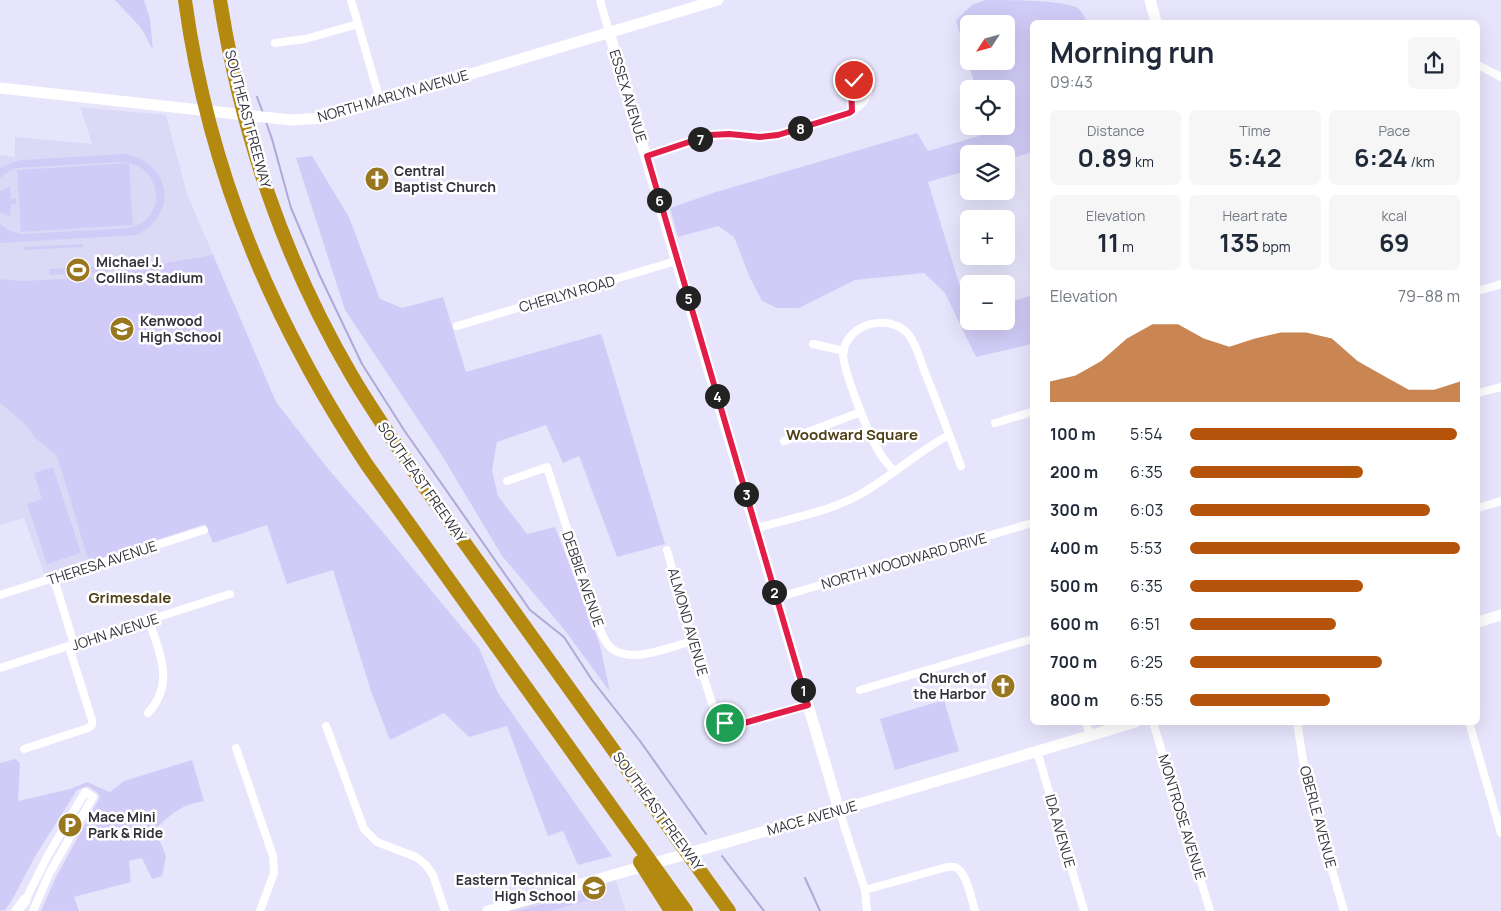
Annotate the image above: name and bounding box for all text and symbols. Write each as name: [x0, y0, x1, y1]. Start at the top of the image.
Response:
north arrow: [960, 15, 1015, 70]
map controls: [960, 15, 1015, 330]
text: Morning run: [1050, 33, 1214, 71]
button: share: [1408, 37, 1460, 89]
street label: ESSEX AVENUE: [605, 47, 652, 145]
street label: SOUTHEAST FREEWAY: [221, 48, 276, 190]
pin: [833, 59, 875, 101]
street label: NORTH MARLYN AVENUE: [315, 65, 471, 126]
icon: check: [840, 66, 868, 94]
text: 09:43: [1050, 71, 1093, 93]
button: locate: [960, 80, 1015, 135]
pin: 8: [788, 116, 812, 140]
text: 8: [796, 119, 805, 138]
text: Distance: [1087, 121, 1144, 140]
text: Time: [1239, 121, 1271, 140]
text: Pace: [1379, 121, 1410, 140]
pin: 7: [688, 126, 712, 152]
text: 7: [697, 130, 704, 149]
text: 0.89: [1077, 140, 1132, 175]
text: 5:42: [1228, 140, 1282, 175]
text: 6:24: [1354, 140, 1408, 175]
button: layers: [960, 145, 1015, 200]
text: km: [1132, 152, 1154, 171]
text: /km: [1408, 152, 1435, 171]
place label: Central Baptist Church: [394, 161, 496, 196]
church icon: Central Baptist Church: [364, 166, 390, 192]
pin: 6: [646, 188, 672, 212]
text: 6: [655, 191, 664, 210]
text: Elevation: [1086, 206, 1145, 225]
text: Heart rate: [1223, 206, 1287, 225]
text: kcal: [1382, 206, 1407, 225]
button: +: [960, 210, 1015, 265]
text: 11: [1097, 225, 1119, 260]
text: 135: [1219, 225, 1259, 260]
text: 69: [1379, 225, 1410, 260]
text: m: [1119, 237, 1134, 256]
text: bpm: [1259, 237, 1291, 256]
place label: Michael J. Collins Stadium: [96, 252, 203, 287]
sports icon: Michael J. Collins Stadium: [65, 257, 91, 283]
street label: CHERLYN ROAD: [517, 271, 617, 316]
button: −: [960, 275, 1015, 330]
text: Elevation: [1050, 285, 1118, 307]
text: 79–88 m: [1398, 285, 1460, 307]
pin: 5: [676, 286, 700, 310]
text: 5: [684, 289, 693, 308]
place label: Kenwood High School: [140, 311, 221, 346]
school or university icon: Kenwood High School: [109, 316, 135, 342]
pin: 4: [704, 384, 730, 408]
text: 4: [713, 387, 722, 406]
street label: SOUTHEAST FREEWAY: [374, 418, 471, 546]
text: 100 m: [1050, 423, 1096, 445]
text: 5:54: [1130, 423, 1163, 445]
district label: Woodward Square: [786, 424, 918, 445]
text: 200 m: [1050, 461, 1098, 483]
text: 6:35: [1130, 461, 1163, 483]
pin: 3: [734, 482, 758, 506]
text: 3: [742, 485, 751, 504]
text: 300 m: [1050, 499, 1098, 521]
text: 6:03: [1130, 499, 1163, 521]
street label: DEBBIE AVENUE: [558, 528, 609, 629]
street label: NORTH WOODWARD DRIVE: [819, 528, 989, 593]
street label: THERESA AVENUE: [45, 536, 159, 589]
text: 400 m: [1050, 537, 1098, 559]
text: 5:53: [1130, 537, 1162, 559]
street label: ALMOND AVENUE: [664, 566, 713, 678]
text: 500 m: [1050, 575, 1098, 597]
text: 6:35: [1130, 575, 1163, 597]
pin: 2: [762, 580, 786, 604]
text: 2: [770, 583, 779, 602]
district label: Grimesdale: [89, 587, 171, 608]
street label: JOHN AVENUE: [69, 609, 161, 655]
text: 600 m: [1050, 613, 1099, 635]
text: 6:51: [1130, 613, 1160, 635]
text: 700 m: [1050, 651, 1097, 673]
text: 6:25: [1130, 651, 1163, 673]
place label: Church of the Harbor: [913, 668, 987, 703]
church icon: Church of the Harbor: [990, 673, 1016, 699]
pin: 1: [790, 678, 816, 702]
text: 1: [800, 681, 807, 700]
text: 800 m: [1050, 689, 1098, 711]
text: 6:55: [1130, 689, 1163, 711]
pin: [704, 702, 746, 744]
icon: arrive: [711, 709, 739, 737]
street label: SOUTHEAST FREEWAY: [609, 748, 708, 874]
street label: MONTROSE AVENUE: [1154, 752, 1211, 882]
street label: OBERLE AVENUE: [1296, 764, 1341, 870]
street label: IDA AVENUE: [1041, 792, 1080, 870]
street label: MACE AVENUE: [765, 796, 859, 839]
place label: Mace Mini Park & Ride: [88, 807, 163, 842]
parking icon: Mace Mini Park & Ride: [57, 812, 83, 838]
place label: Eastern Technical High School: [456, 870, 576, 905]
school or university icon: Eastern Technical High School: [581, 875, 607, 901]

